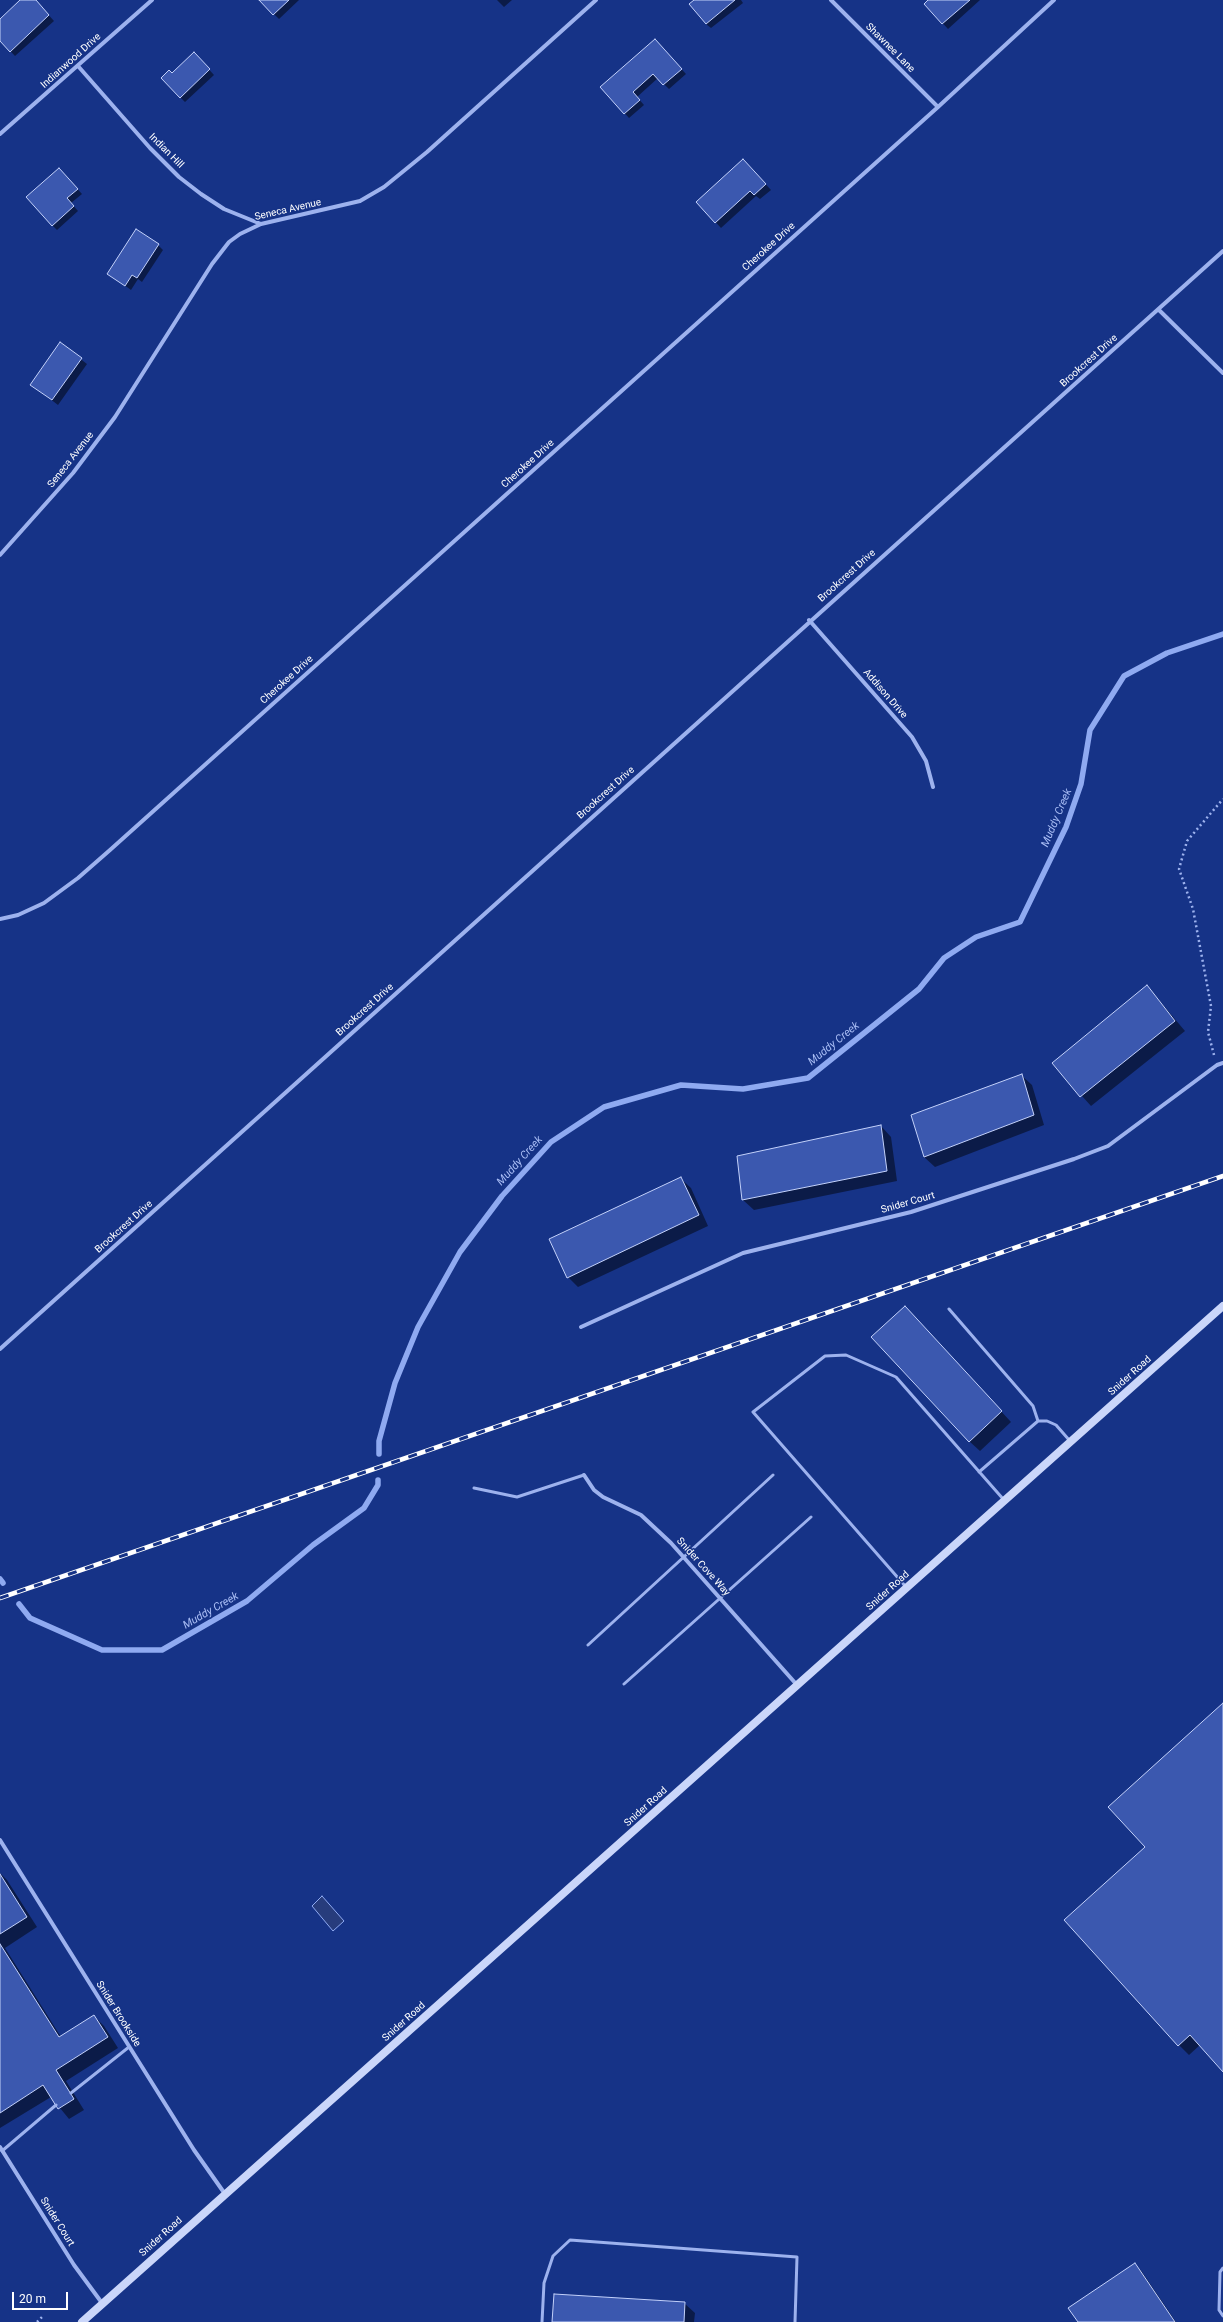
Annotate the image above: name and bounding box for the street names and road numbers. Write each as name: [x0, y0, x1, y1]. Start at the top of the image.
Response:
street label: Shawnee Lane: [863, 21, 917, 75]
street label: Indianwood Drive: [38, 31, 104, 91]
street label: Indian Hill: [146, 131, 186, 171]
street label: Seneca Avenue: [254, 197, 322, 223]
street label: Cherokee Drive: [740, 220, 798, 274]
street label: Brookcrest Drive: [1058, 332, 1120, 390]
street label: Seneca Avenue: [45, 430, 97, 490]
street label: Cherokee Drive: [499, 437, 557, 491]
street label: Brookcrest Drive: [816, 547, 878, 605]
street label: Cherokee Drive: [258, 653, 316, 707]
street label: Addison Drive: [860, 667, 910, 721]
street label: Brookcrest Drive: [575, 764, 637, 822]
street label: Brookcrest Drive: [334, 981, 396, 1039]
street label: Snider Court: [880, 1190, 936, 1216]
street label: Brookcrest Drive: [93, 1198, 155, 1256]
street label: Snider Road: [1106, 1354, 1154, 1398]
street label: Snider Cove Way: [674, 1535, 732, 1599]
street label: Snider Road: [864, 1569, 912, 1613]
street label: Snider Road: [622, 1785, 670, 1829]
street label: Snider Brookside: [93, 1979, 143, 2049]
street label: Snider Road: [380, 2000, 428, 2044]
street label: Snider Court: [37, 2195, 77, 2249]
street label: Snider Road: [137, 2215, 185, 2259]

